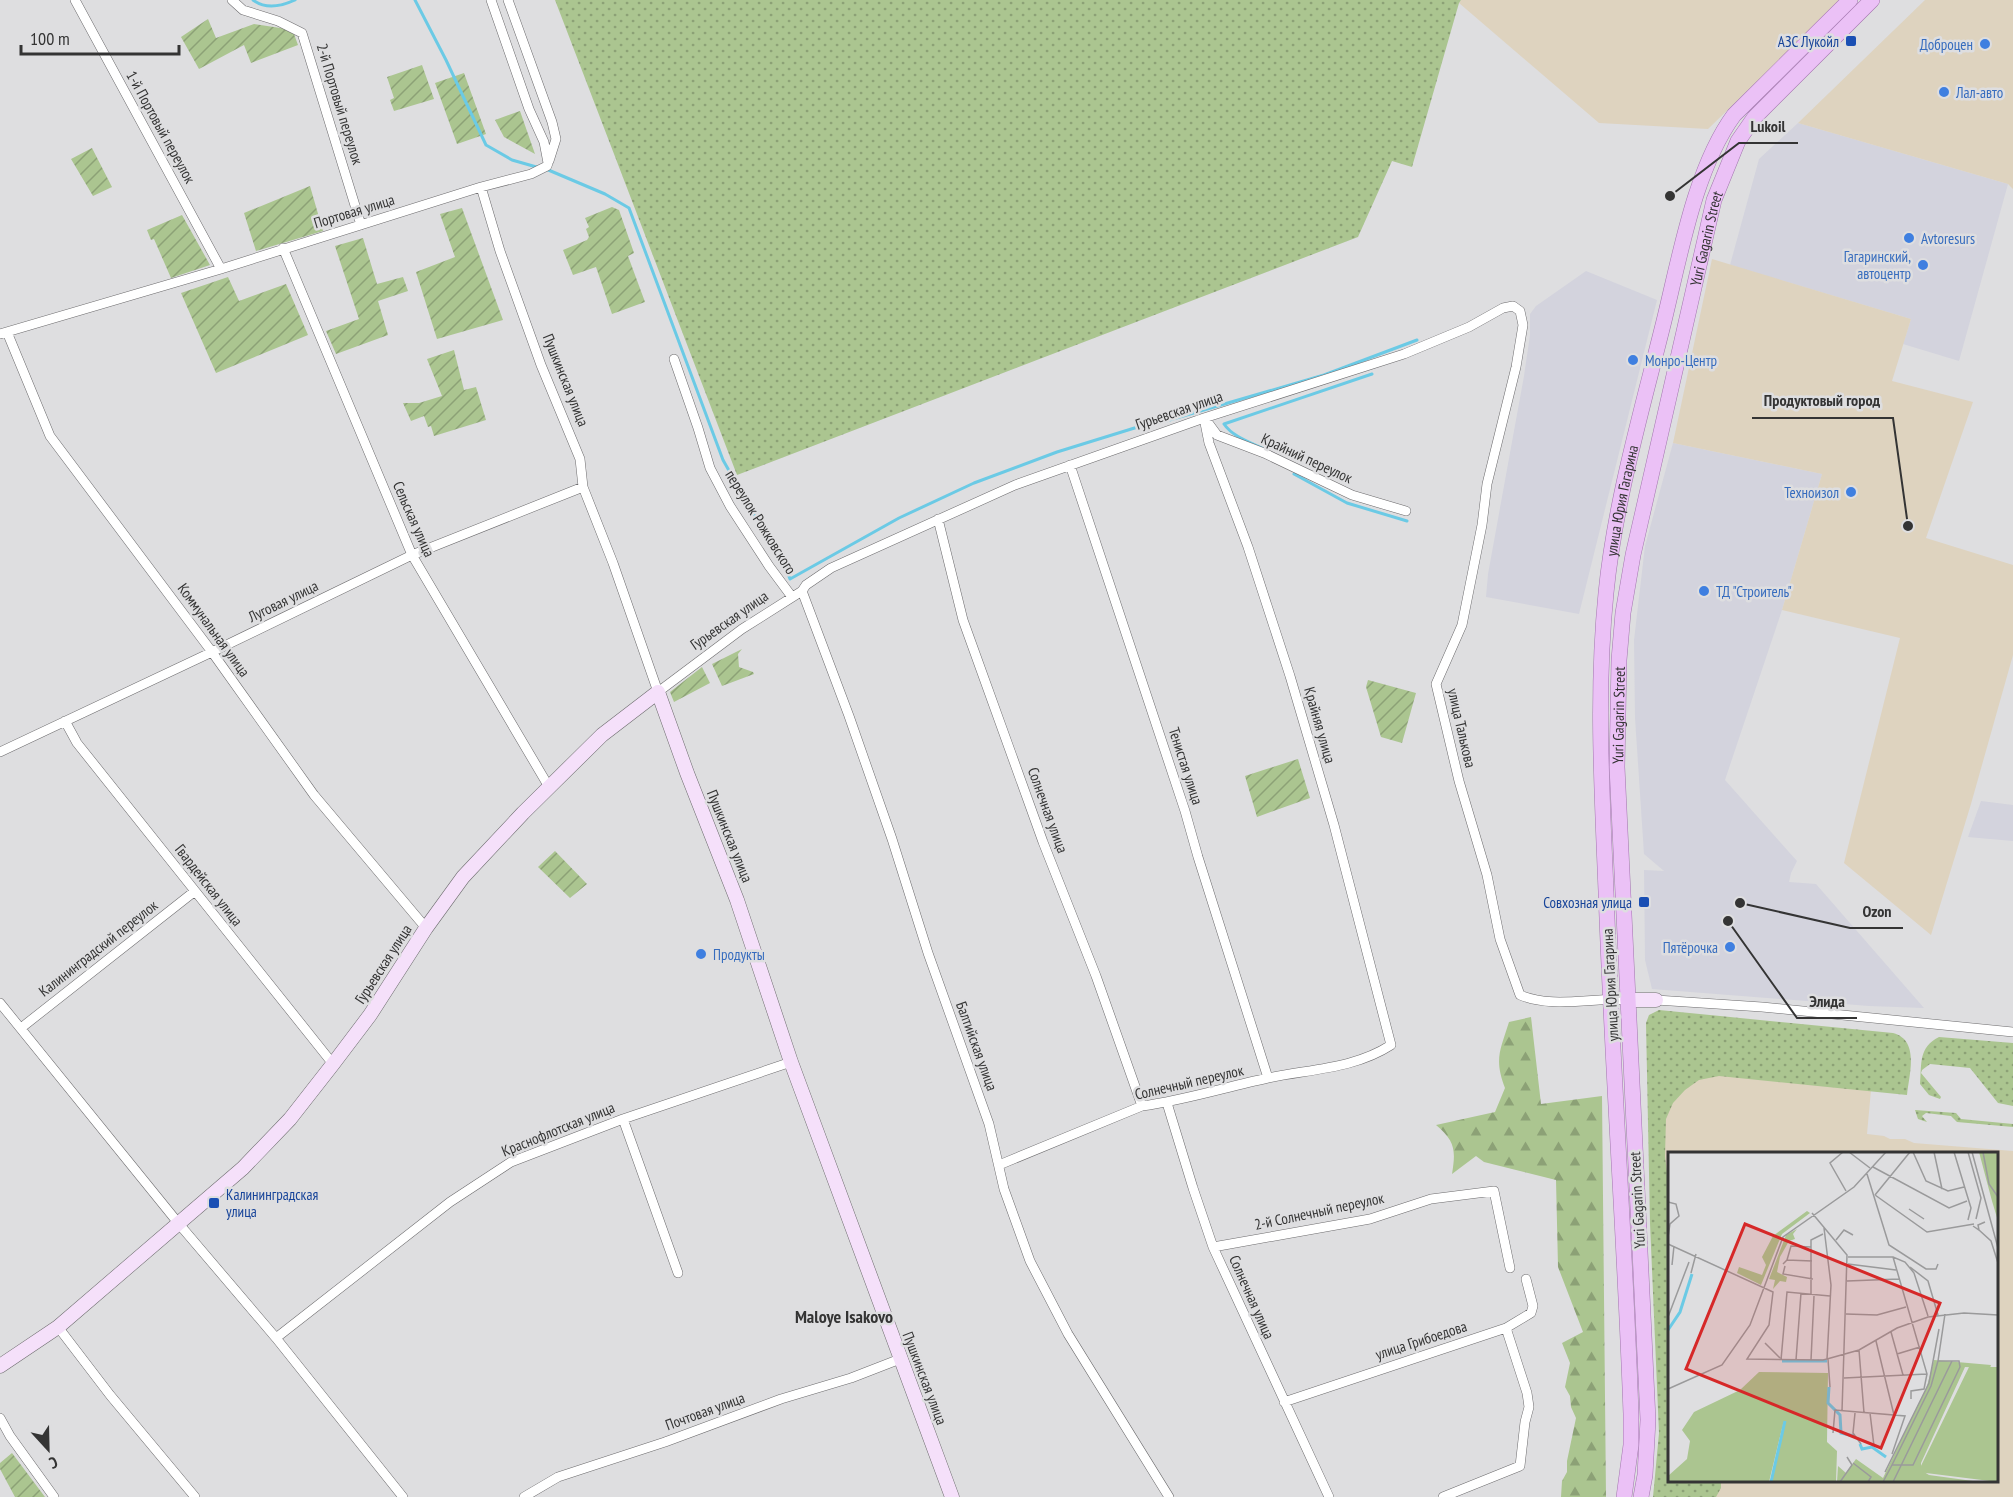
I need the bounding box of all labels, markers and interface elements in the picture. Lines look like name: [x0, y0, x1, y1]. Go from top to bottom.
scale bar: [21, 18, 178, 56]
text: 100 m: [30, 27, 70, 50]
place label: АЗС Лукойл: [1778, 32, 1839, 51]
marker: АЗС Лукойл: [1844, 34, 1858, 48]
place label: Доброцен: [1920, 35, 1973, 54]
marker: Доброцен: [1978, 37, 1992, 51]
street label: 2-й Портовый переулок: [313, 41, 367, 167]
street label: 1-й Портовый переулок: [122, 67, 200, 187]
place label: Лал-авто: [1955, 83, 2003, 102]
marker: Лал-авто: [1937, 85, 1951, 99]
callout: Lukoil: [1739, 109, 1798, 143]
text: Lukoil: [1751, 116, 1786, 136]
street label: Yuri Gagarin Street: [1685, 188, 1726, 288]
street label: Портовая улица: [311, 190, 397, 232]
place label: Avtoresurs: [1921, 229, 1975, 248]
marker: Avtoresurs: [1902, 231, 1916, 245]
place label: Гагаринский, автоцентр: [1844, 247, 1911, 283]
marker: Гагаринский, автоцентр: [1916, 258, 1930, 272]
street label: Пушкинская улица: [539, 331, 593, 429]
place label: Монро-Центр: [1645, 351, 1717, 370]
marker: Монро-Центр: [1626, 353, 1640, 367]
callout: Продуктовый город: [1752, 384, 1893, 418]
street label: Гурьевская улица: [1133, 386, 1225, 434]
text: Продуктовый город: [1764, 390, 1881, 410]
street label: Крайний переулок: [1258, 429, 1356, 487]
street label: улица Юрия Гагарина: [1601, 443, 1642, 558]
street label: переулок Рожковского: [721, 466, 801, 578]
street label: Сельская улица: [389, 478, 439, 560]
place label: Техноизол: [1784, 483, 1839, 502]
marker: Техноизол: [1844, 485, 1858, 499]
street label: Луговая улица: [244, 576, 321, 627]
street label: Коммунальная улица: [174, 580, 254, 680]
place label: ТД "Строитель": [1716, 582, 1792, 601]
marker: ТД "Строитель": [1697, 584, 1711, 598]
street label: Гурьевская улица: [686, 586, 772, 654]
street label: Yuri Gagarin Street: [1608, 666, 1628, 764]
street label: Крайняя улица: [1300, 685, 1340, 765]
street label: улица Талькова: [1444, 686, 1480, 770]
street label: Тенистая улица: [1165, 725, 1207, 807]
street label: Солнечная улица: [1024, 765, 1072, 855]
street label: Пушкинская улица: [703, 787, 757, 885]
street label: Гвардейская улица: [171, 840, 247, 930]
place label: Совхозная улица: [1543, 893, 1632, 912]
callout: Ozon: [1850, 894, 1903, 928]
marker: Совхозная улица: [1637, 895, 1651, 909]
street label: Калининградский переулок: [35, 896, 161, 1000]
text: Ozon: [1863, 901, 1891, 921]
street label: Гурьевская улица: [350, 921, 416, 1007]
street label: улица Юрия Гагарина: [1598, 928, 1622, 1042]
place label: Пятёрочка: [1663, 938, 1718, 957]
marker: Пятёрочка: [1723, 940, 1737, 954]
place label: Продукты: [713, 945, 765, 964]
marker: Продукты: [694, 947, 708, 961]
callout: Элида: [1797, 984, 1857, 1018]
text: Элида: [1809, 991, 1845, 1011]
street label: Балтийская улица: [952, 999, 1002, 1093]
street label: Солнечный переулок: [1133, 1060, 1245, 1104]
street label: Краснофлотская улица: [499, 1098, 617, 1160]
street label: Yuri Gagarin Street: [1625, 1151, 1649, 1249]
inset map: [1668, 1152, 1998, 1482]
place label: Калининградская улица: [226, 1185, 318, 1221]
street label: 2-й Солнечный переулок: [1253, 1188, 1386, 1234]
marker: Калининградская улица: [207, 1196, 221, 1210]
street label: Солнечная улица: [1225, 1252, 1279, 1342]
district label: Maloye Isakovo: [795, 1305, 893, 1328]
street label: улица Грибоедова: [1373, 1316, 1469, 1364]
street label: Пушкинская улица: [899, 1329, 951, 1427]
street label: Почтовая улица: [663, 1388, 747, 1434]
north arrow: [18, 1419, 78, 1479]
text: С: [46, 1452, 61, 1474]

